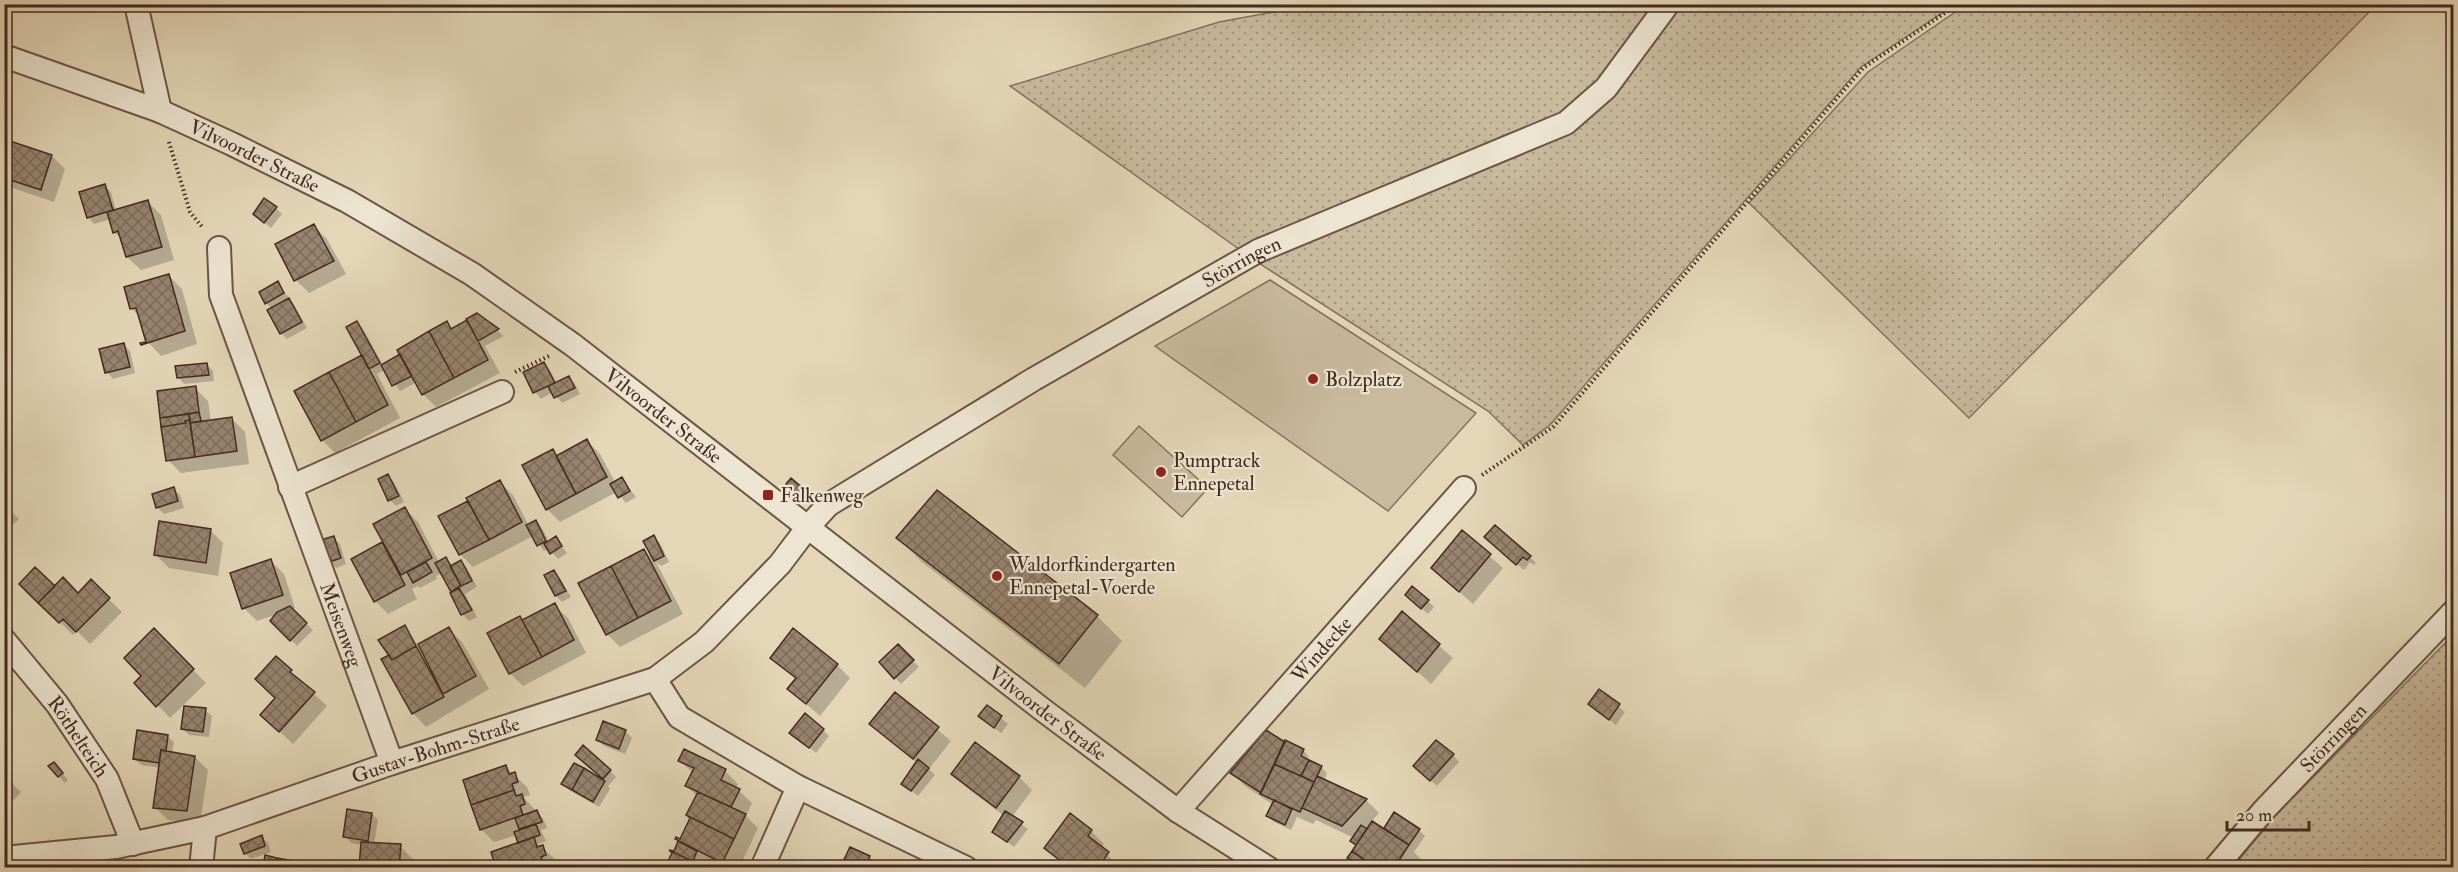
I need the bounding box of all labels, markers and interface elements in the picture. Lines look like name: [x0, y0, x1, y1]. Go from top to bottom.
street label: Vilvoorder Straße: [185, 114, 324, 198]
street label: Störringen: [1197, 230, 1285, 293]
street label: Vilvoorder Straße: [600, 362, 727, 469]
place label: Bolzplatz: [1325, 367, 1402, 393]
marker: Bolzplatz: [1306, 372, 1320, 386]
place label: Pumptrack Ennepetal: [1173, 448, 1261, 497]
marker: Pumptrack Ennepetal: [1154, 465, 1168, 479]
place label: Falkenweg: [780, 483, 865, 508]
marker: Falkenweg: [761, 488, 775, 502]
place label: Waldorfkindergarten Ennepetal-Voerde: [1008, 552, 1176, 601]
marker: Waldorfkindergarten Ennepetal-Voerde: [990, 569, 1004, 583]
street label: Meisenweg: [315, 579, 369, 672]
street label: Windecke: [1285, 611, 1357, 688]
street label: Vilvoorder Straße: [984, 660, 1112, 766]
street label: Röthelteich: [43, 690, 115, 782]
street label: Störringen: [2294, 698, 2372, 777]
street label: Gustav-Bohm-Straße: [348, 711, 523, 789]
scale bar: [2227, 794, 2310, 832]
text: 20 m: [2236, 804, 2272, 827]

